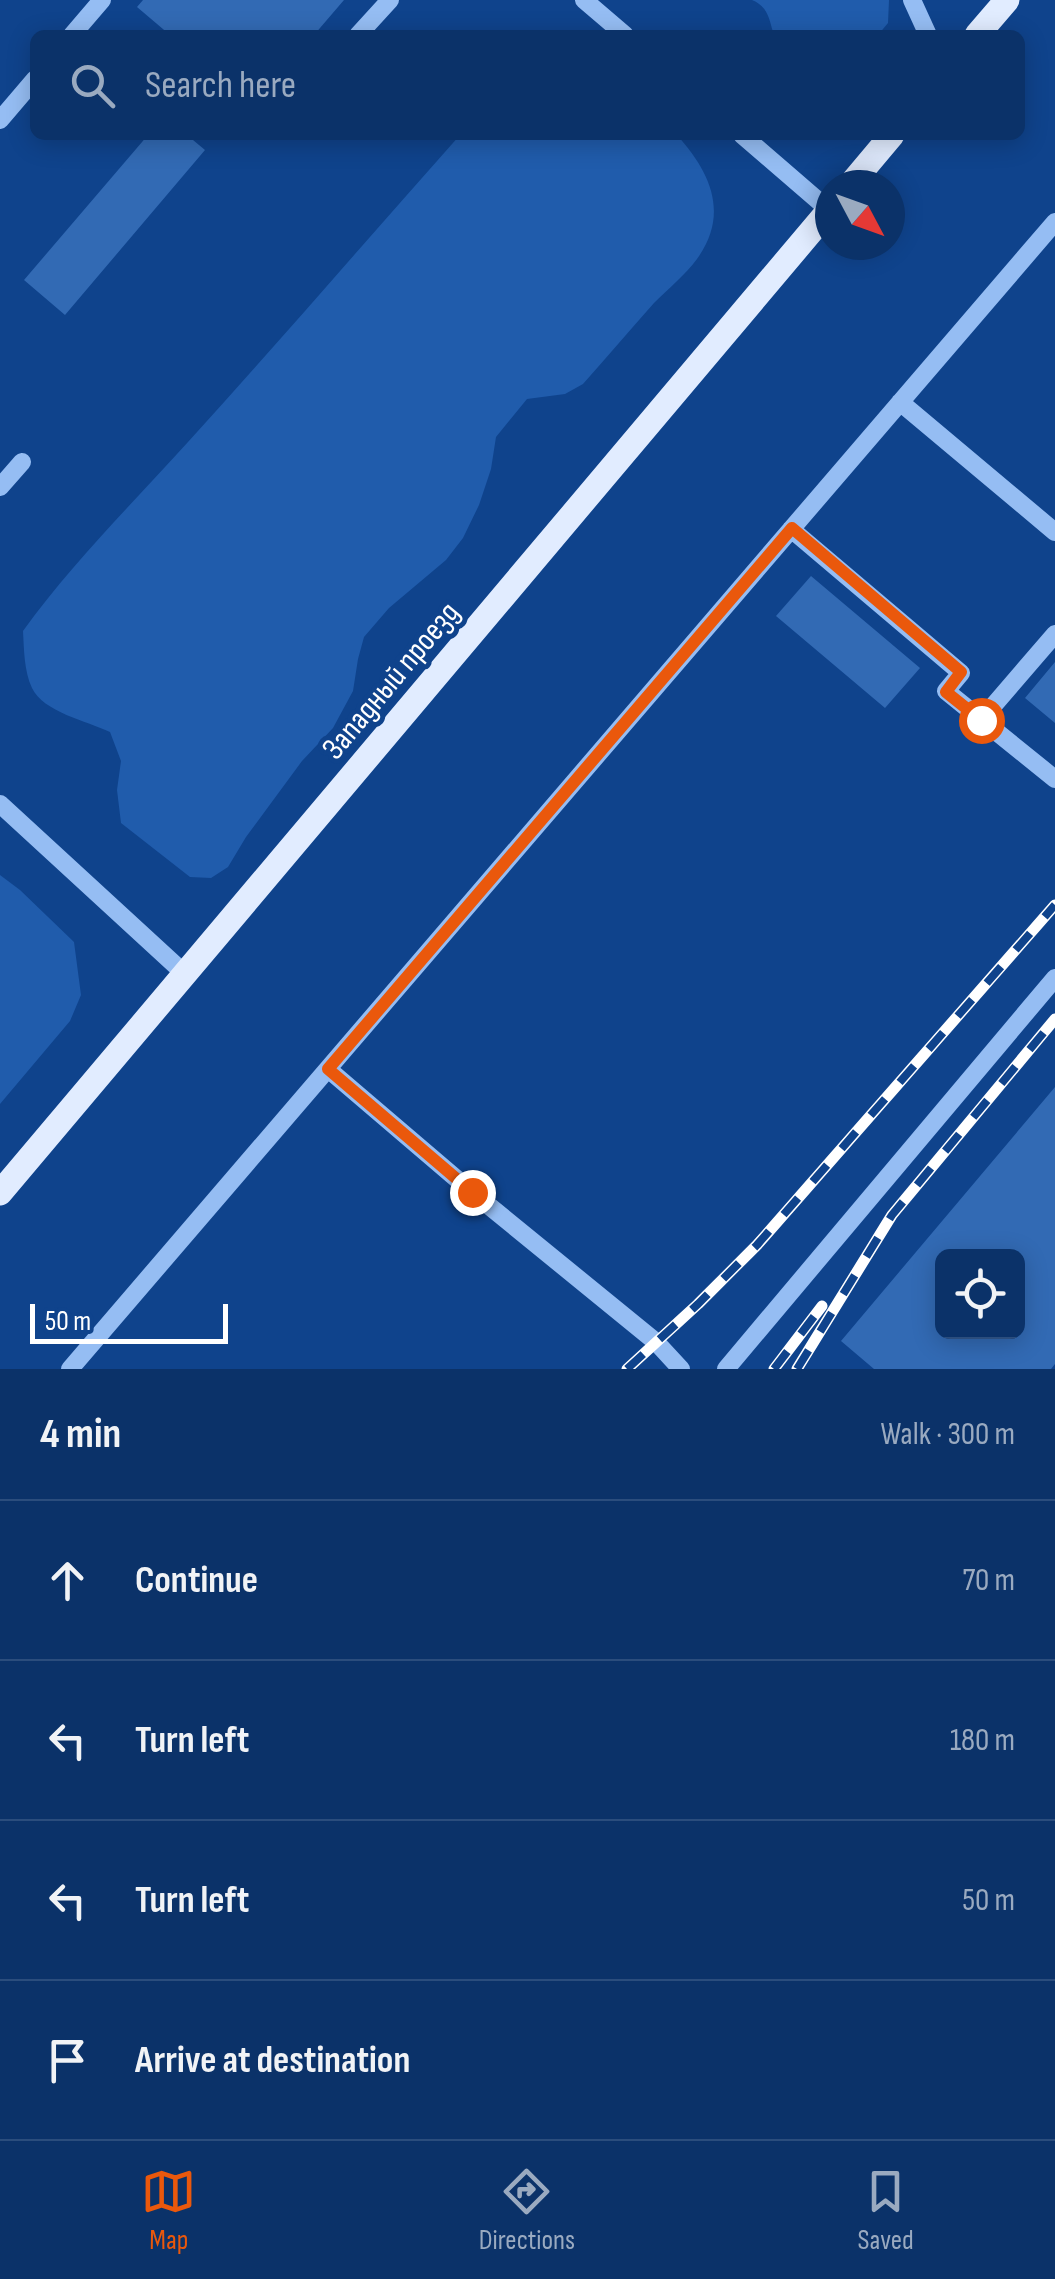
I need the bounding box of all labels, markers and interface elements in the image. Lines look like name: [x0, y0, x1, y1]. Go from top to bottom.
search box: [30, 30, 1025, 140]
icon: search: [65, 58, 120, 113]
text: Search here: [145, 63, 296, 108]
north arrow: [815, 170, 905, 260]
street label: Западный проезд: [314, 594, 468, 768]
route start: [959, 698, 1005, 744]
route end: [450, 1170, 496, 1216]
map controls: [935, 1249, 1025, 1339]
button: locate: [935, 1249, 1025, 1339]
scale bar: [30, 1299, 228, 1344]
text: 50 m: [45, 1305, 91, 1338]
text: 4 min: [40, 1409, 121, 1460]
text: Walk · 300 m: [880, 1415, 1015, 1454]
icon: ahead: [40, 1553, 95, 1608]
text: Continue: [135, 1558, 258, 1603]
text: 70 m: [962, 1561, 1015, 1600]
icon: left: [40, 1713, 95, 1768]
text: Turn left: [135, 1718, 249, 1763]
text: 180 m: [950, 1721, 1015, 1760]
icon: left: [40, 1873, 95, 1928]
text: Turn left: [135, 1878, 249, 1923]
text: 50 m: [962, 1881, 1015, 1920]
icon: arrive: [40, 2033, 95, 2088]
text: Arrive at destination: [135, 2038, 410, 2083]
tab: Map: [141, 2164, 196, 2257]
tab: Directions: [479, 2164, 575, 2257]
tab: Saved: [858, 2164, 914, 2257]

